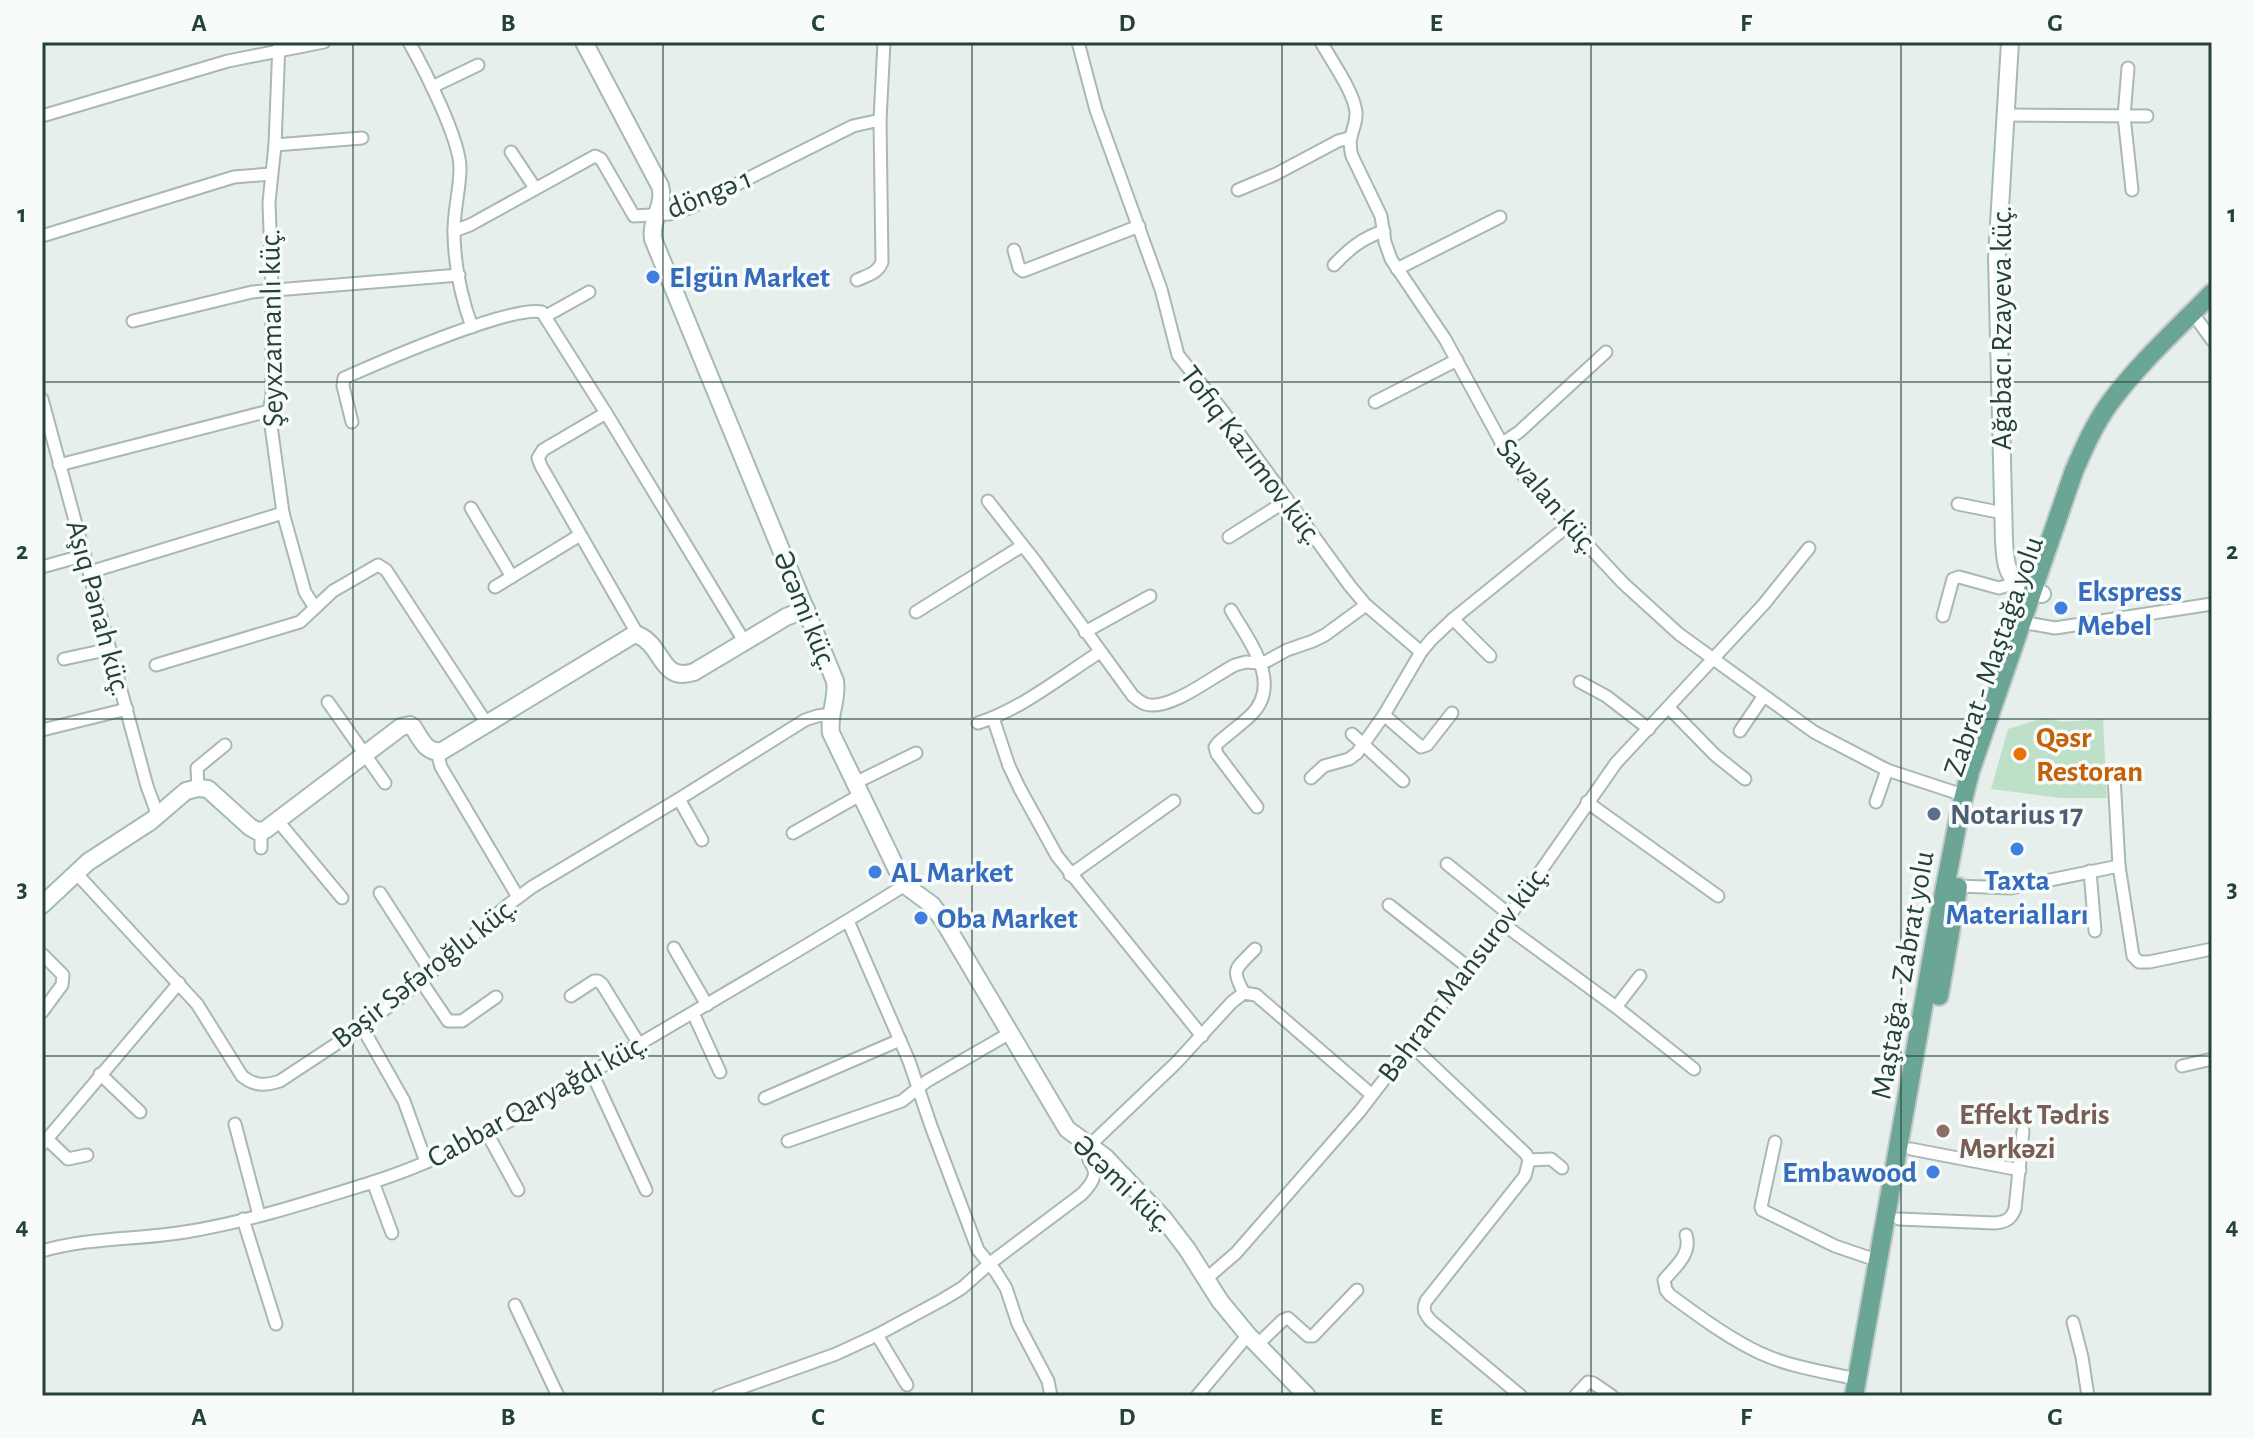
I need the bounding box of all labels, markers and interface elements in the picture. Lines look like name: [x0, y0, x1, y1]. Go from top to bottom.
text: A: [191, 10, 207, 36]
text: B: [500, 10, 516, 36]
text: C: [811, 10, 825, 36]
text: D: [1118, 10, 1136, 36]
text: E: [1429, 10, 1443, 36]
text: F: [1740, 10, 1753, 36]
text: G: [2047, 10, 2063, 36]
street label: döngə 1: [663, 163, 756, 224]
text: 1: [17, 201, 27, 227]
text: 1: [2227, 201, 2237, 227]
street label: Ağabacı Rzayeva küç.: [1987, 206, 2017, 450]
street label: Şeyxzamanlı küç.: [255, 229, 289, 427]
place label: Elgün Market: [669, 263, 830, 293]
marker: Elgün Market: [644, 268, 662, 286]
street label: Tofiq Kazımov küç.: [1174, 360, 1328, 551]
street label: Savalan küç.: [1490, 433, 1604, 560]
street label: Aşıq Pənah küç.: [60, 517, 136, 699]
street label: Zabrat - Maştağa yolu: [1939, 533, 2049, 780]
text: 2: [16, 538, 28, 564]
text: 2: [2226, 538, 2238, 564]
street label: Əcəmi küç.: [768, 546, 843, 674]
place label: Ekspress Mebel: [2077, 577, 2182, 641]
marker: Ekspress Mebel: [2052, 599, 2070, 617]
place label: Qəsr Restoran: [2036, 723, 2143, 787]
marker: Qəsr Restoran: [2011, 745, 2029, 763]
place label: Notarius 17: [1950, 800, 2083, 830]
marker: Notarius 17: [1925, 805, 1943, 823]
marker: Taxta Materialları: [2008, 840, 2026, 858]
street label: Maştağa - Zabrat yolu: [1866, 849, 1940, 1102]
place label: AL Market: [891, 858, 1013, 888]
street label: Bəhram Mansurov küç.: [1372, 859, 1555, 1088]
marker: AL Market: [866, 863, 884, 881]
place label: Taxta Materialları: [1945, 866, 2089, 930]
text: 3: [16, 876, 28, 902]
text: 3: [2226, 876, 2238, 902]
street label: Bəşir Səfəroğlu küç.: [327, 892, 523, 1054]
place label: Oba Market: [937, 904, 1078, 934]
marker: Oba Market: [912, 909, 930, 927]
street label: Cabbar Qaryağdı küç.: [423, 1028, 652, 1174]
place label: Effekt Tədris Mərkəzi: [1959, 1100, 2110, 1164]
marker: Effekt Tədris Mərkəzi: [1934, 1122, 1952, 1140]
street label: Əcəmi küç.: [1067, 1129, 1178, 1238]
place label: Embawood: [1782, 1158, 1917, 1188]
marker: Embawood: [1924, 1163, 1942, 1181]
text: 4: [15, 1213, 29, 1239]
text: 4: [2225, 1213, 2239, 1239]
text: A: [191, 1404, 207, 1430]
text: B: [500, 1404, 516, 1430]
text: C: [811, 1404, 825, 1430]
text: D: [1118, 1404, 1136, 1430]
text: E: [1429, 1404, 1443, 1430]
text: F: [1740, 1404, 1753, 1430]
text: G: [2047, 1404, 2063, 1430]

